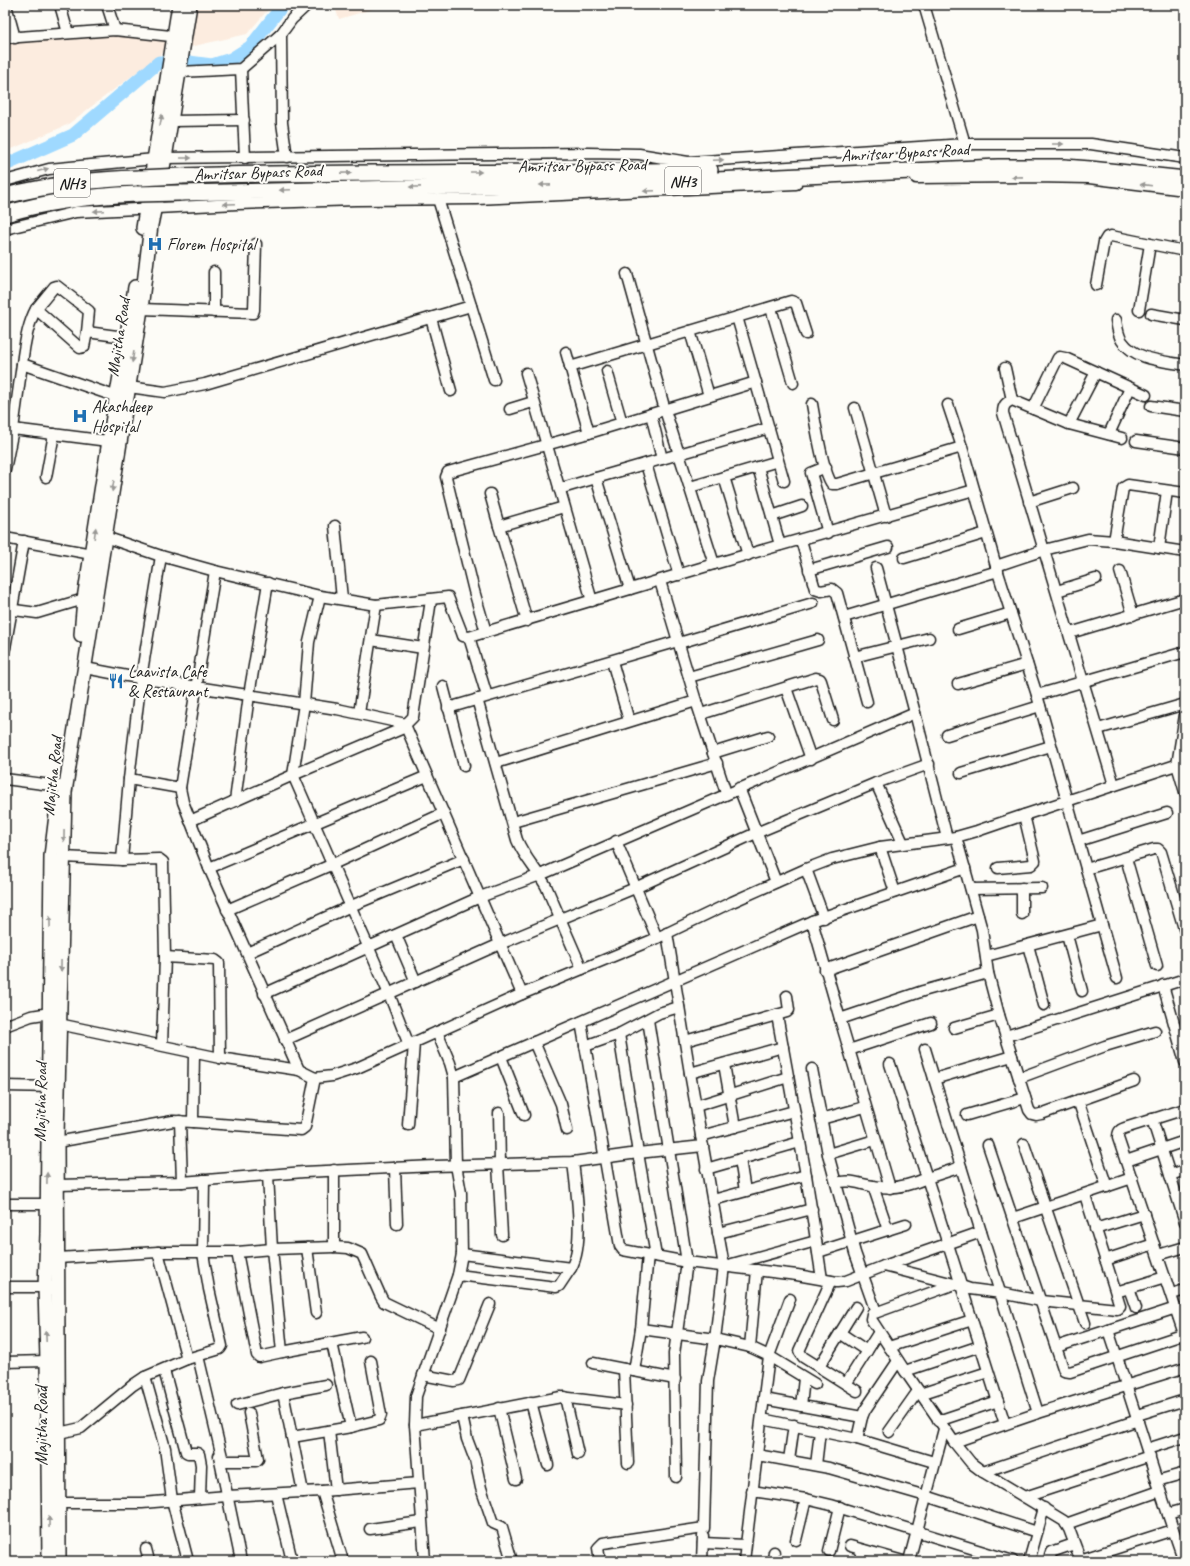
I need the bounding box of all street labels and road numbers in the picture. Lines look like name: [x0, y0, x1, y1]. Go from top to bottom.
street label: Amritsar Bypass Road: [841, 139, 972, 166]
street label: Amritsar Bypass Road: [518, 154, 649, 177]
street label: Amritsar Bypass Road: [194, 160, 325, 185]
road number: NH3: [665, 167, 701, 195]
road number: NH3: [54, 169, 90, 197]
street label: Majitha Road: [102, 294, 135, 378]
street label: Majitha Road: [38, 733, 67, 817]
street label: Majitha Road: [29, 1060, 52, 1142]
street label: Majitha Road: [31, 1384, 52, 1466]

